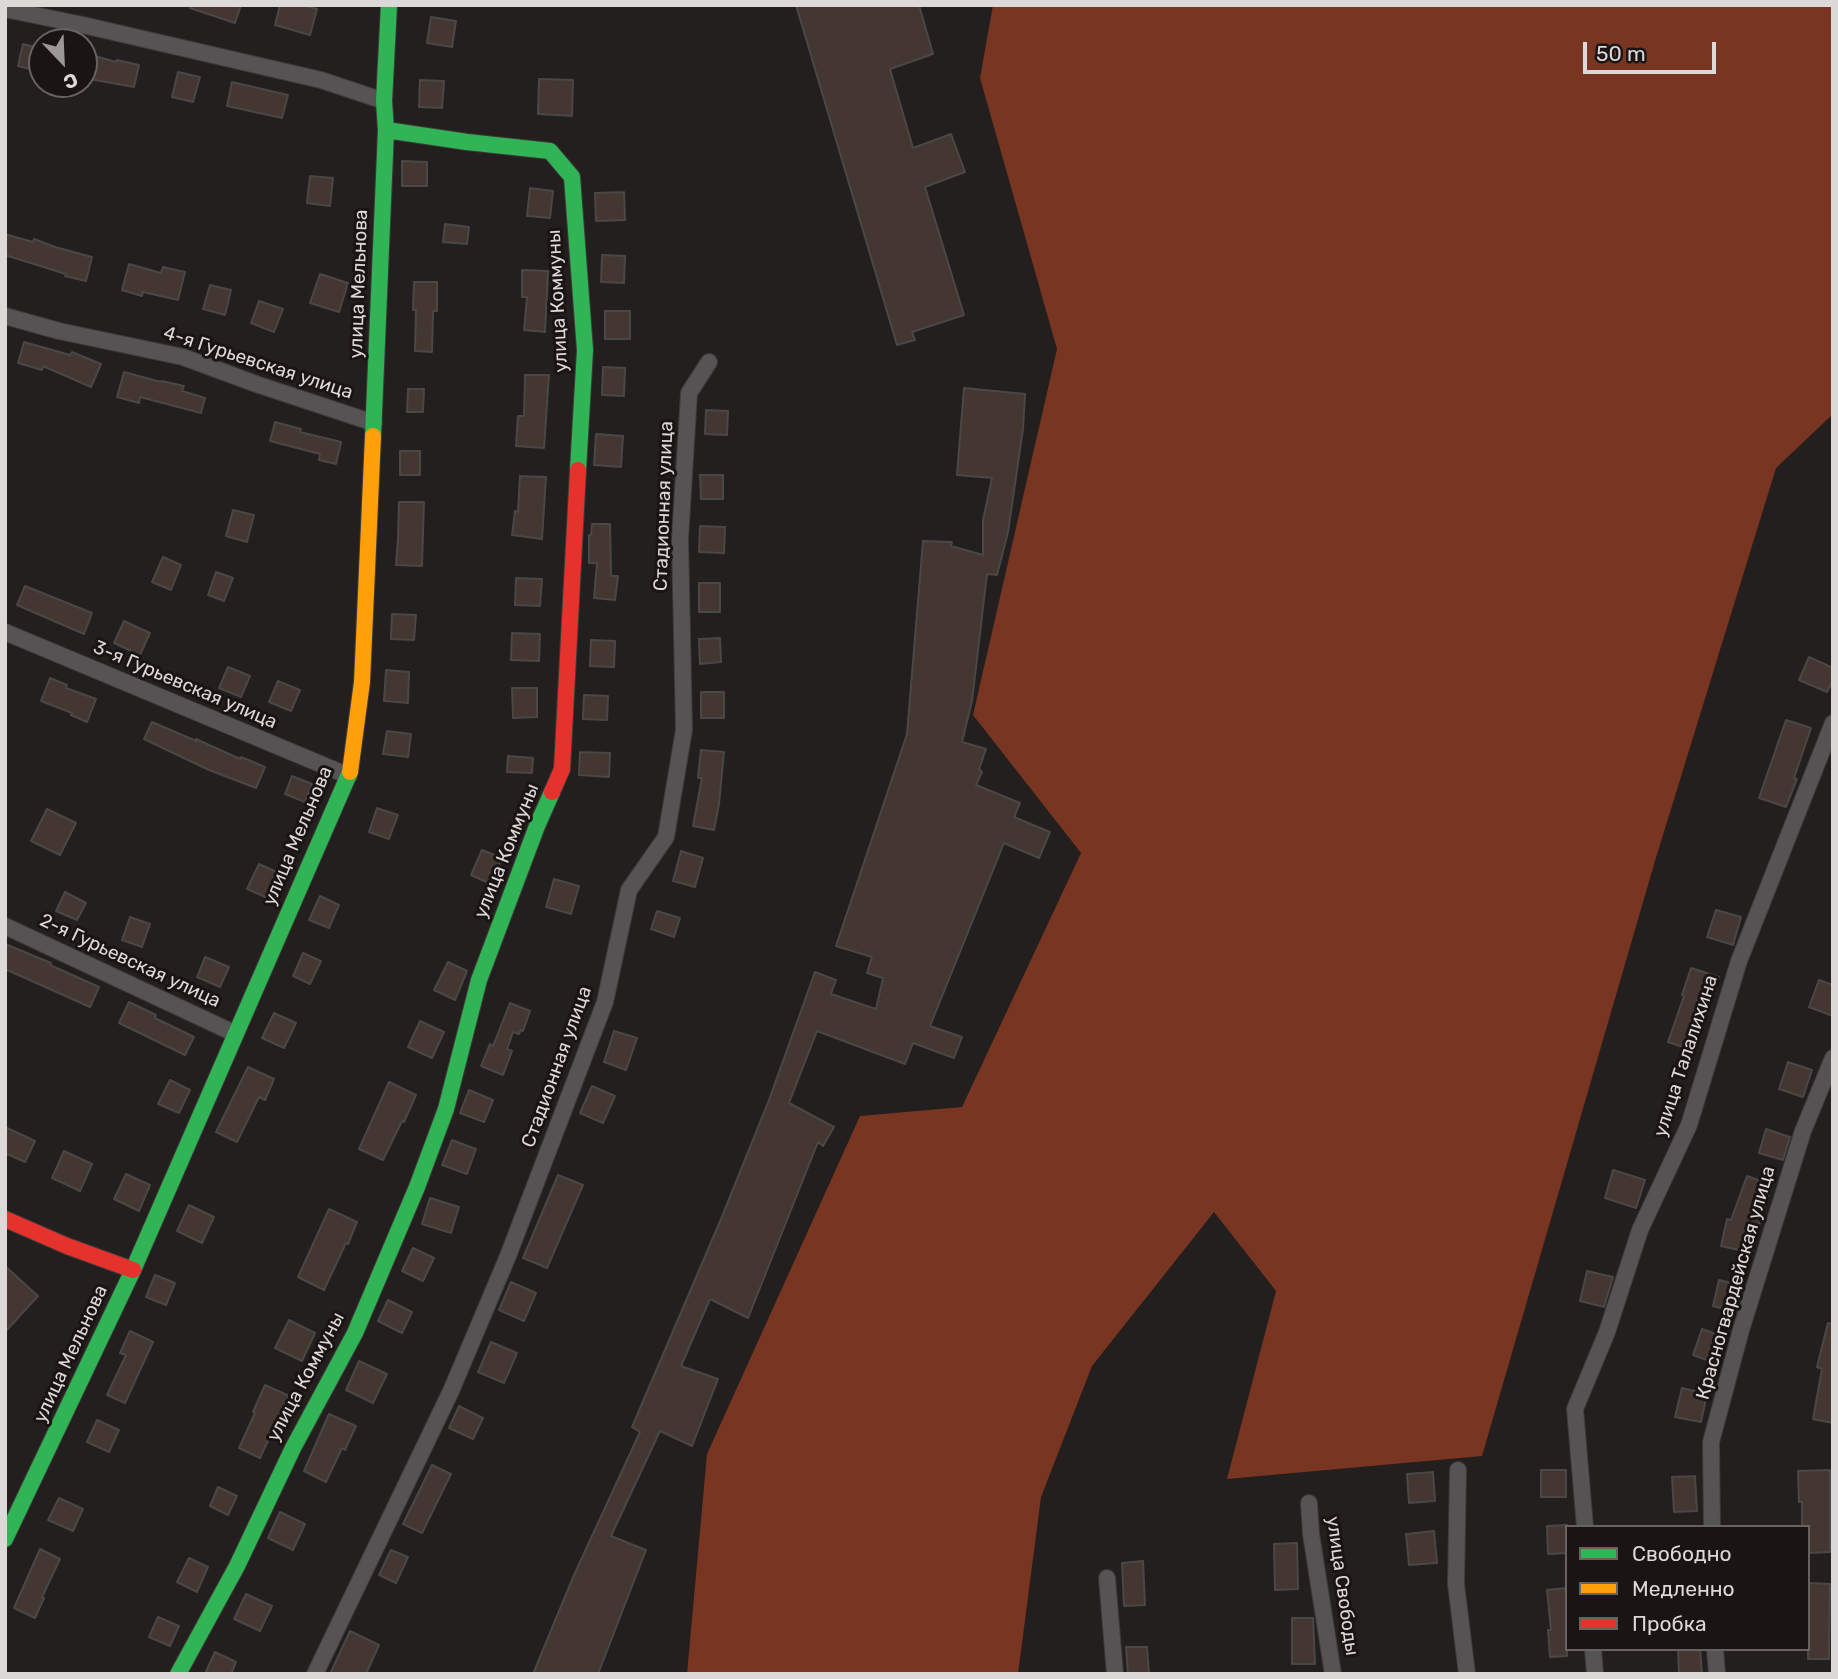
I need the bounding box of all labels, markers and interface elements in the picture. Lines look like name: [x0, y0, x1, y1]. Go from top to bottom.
north arrow: [28, 28, 98, 98]
scale bar: [1586, 28, 1719, 72]
text: 50 m: [1596, 41, 1646, 66]
text: С: [60, 68, 81, 94]
street label: улица Мельнова: [345, 209, 373, 359]
street label: улица Коммуны: [543, 229, 573, 373]
street label: 4-я Гурьевская улица: [160, 322, 356, 404]
street label: Стадионная улица: [650, 421, 678, 591]
street label: 3-я Гурьевская улица: [90, 636, 280, 734]
street label: улица Мельнова: [258, 763, 338, 909]
street label: улица Коммуны: [470, 780, 544, 922]
street label: 2-я Гурьевская улица: [36, 909, 224, 1013]
street label: улица Талалихина: [1649, 972, 1723, 1140]
street label: Стадионная улица: [517, 983, 597, 1151]
street label: Красногвардейская улица: [1692, 1164, 1780, 1402]
street label: улица Мельнова: [29, 1282, 113, 1426]
street label: улица Коммуны: [262, 1308, 350, 1446]
street label: улица Свободы: [1321, 1515, 1363, 1657]
legend: [1565, 1525, 1810, 1651]
text: Свободно: [1632, 1541, 1732, 1566]
text: Медленно: [1632, 1576, 1735, 1601]
text: Пробка: [1632, 1611, 1707, 1636]

